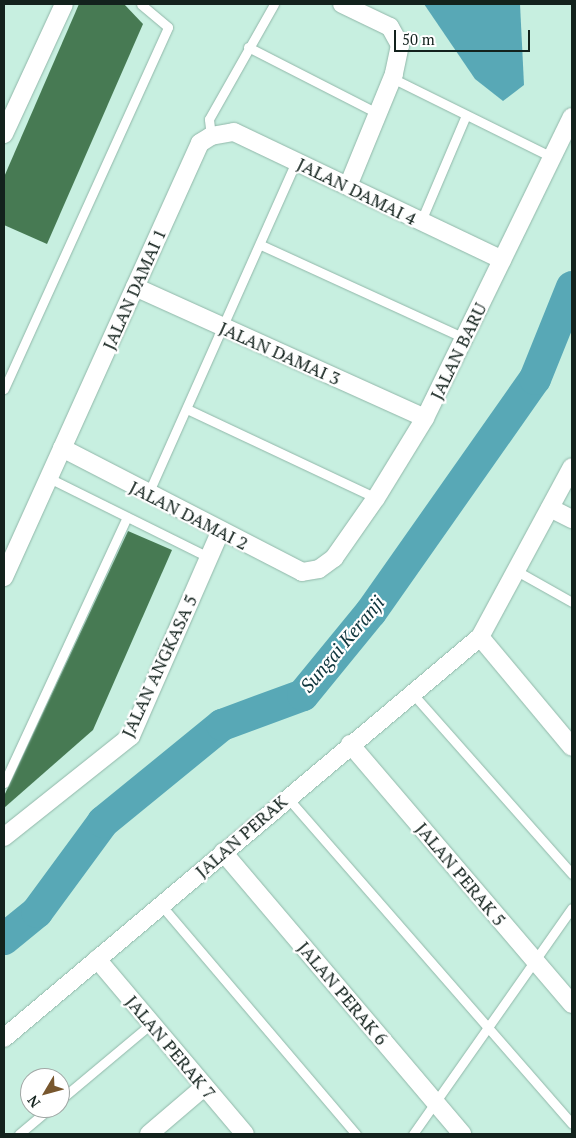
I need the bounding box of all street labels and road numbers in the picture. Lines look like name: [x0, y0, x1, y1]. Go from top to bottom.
street label: JALAN DAMAI 4: [294, 153, 420, 229]
street label: JALAN DAMAI 1: [98, 225, 170, 353]
street label: JALAN BARU: [425, 299, 491, 403]
street label: JALAN DAMAI 3: [216, 317, 344, 389]
street label: JALAN DAMAI 2: [126, 476, 252, 554]
street label: JALAN ANGKASA 5: [116, 591, 202, 741]
street label: JALAN PERAK: [191, 790, 291, 882]
street label: JALAN PERAK 5: [411, 818, 511, 930]
street label: JALAN PERAK 6: [293, 937, 393, 1049]
street label: JALAN PERAK 7: [121, 991, 221, 1103]

